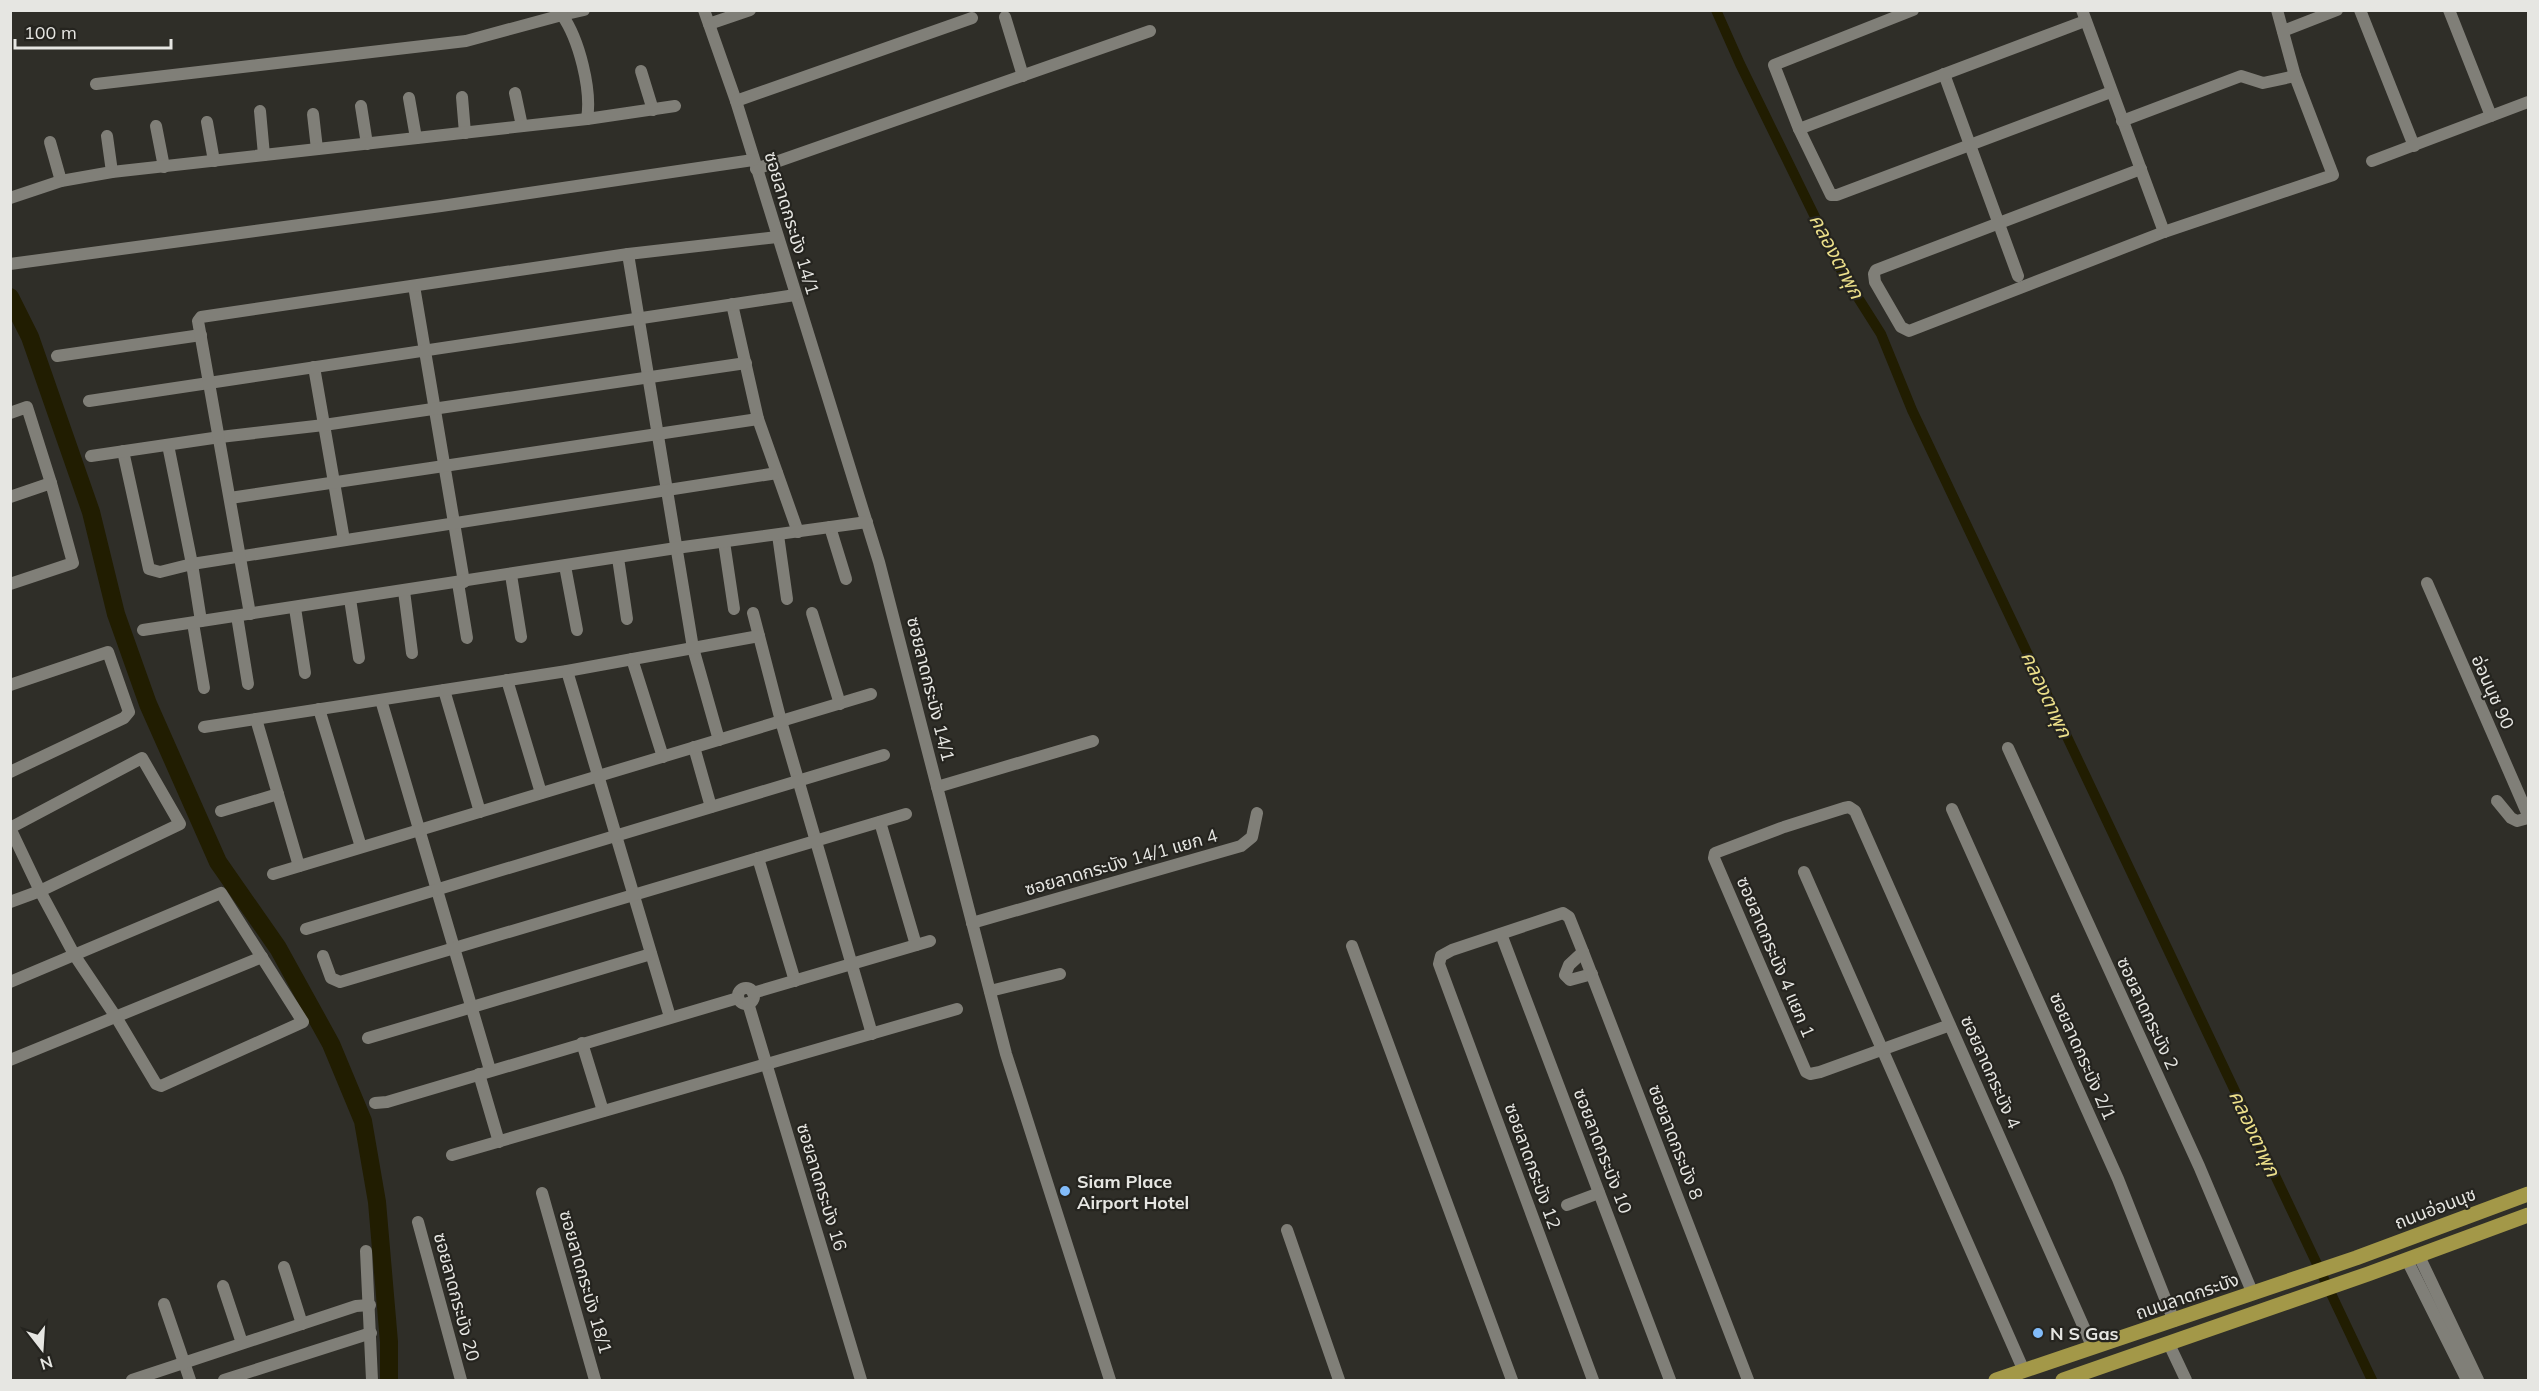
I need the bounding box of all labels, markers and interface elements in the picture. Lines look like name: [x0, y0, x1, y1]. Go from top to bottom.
scale bar: [15, 12, 171, 50]
text: 100 m: [24, 21, 77, 44]
street label: ซอยลาดกระบัง 14/1: [759, 149, 825, 297]
water label: คลองตาพุก: [1803, 209, 1870, 304]
street label: ซอยลาดกระบัง 14/1: [902, 614, 960, 764]
water label: คลองตาพุก: [2015, 647, 2078, 743]
street label: อ่อนนุช 90: [2466, 651, 2520, 733]
street label: ซอยลาดกระบัง 14/1 แยก 4: [1022, 823, 1220, 901]
street label: ซอยลาดกระบัง 4 แยก 1: [1732, 873, 1820, 1041]
street label: ซอยลาดกระบัง 2: [2112, 953, 2184, 1073]
street label: ซอยลาดกระบัง 2/1: [2045, 989, 2121, 1123]
street label: ซอยลาดกระบัง 4: [1956, 1012, 2026, 1132]
street label: ซอยลาดกระบัง 8: [1644, 1081, 1708, 1203]
street label: ซอยลาดกระบัง 10: [1569, 1085, 1637, 1217]
water label: คลองตาพุก: [2223, 1086, 2286, 1182]
street label: ซอยลาดกระบัง 12: [1500, 1100, 1566, 1232]
street label: ซอยลาดกระบัง 16: [792, 1120, 852, 1254]
place label: Siam Place Airport Hotel: [1077, 1170, 1189, 1214]
street label: ถนนอ่อนนุช: [2391, 1182, 2479, 1234]
marker: Siam Place Airport Hotel: [1058, 1184, 1072, 1198]
street label: ซอยลาดกระบัง 18/1: [555, 1208, 617, 1356]
street label: ซอยลาดกระบัง 20: [429, 1230, 485, 1364]
street label: ถนนลาดกระบัง: [2132, 1268, 2242, 1324]
north arrow: [12, 1319, 72, 1379]
place label: N S Gas: [2050, 1322, 2119, 1345]
marker: N S Gas: [2031, 1326, 2045, 1340]
text: N: [38, 1352, 55, 1375]

